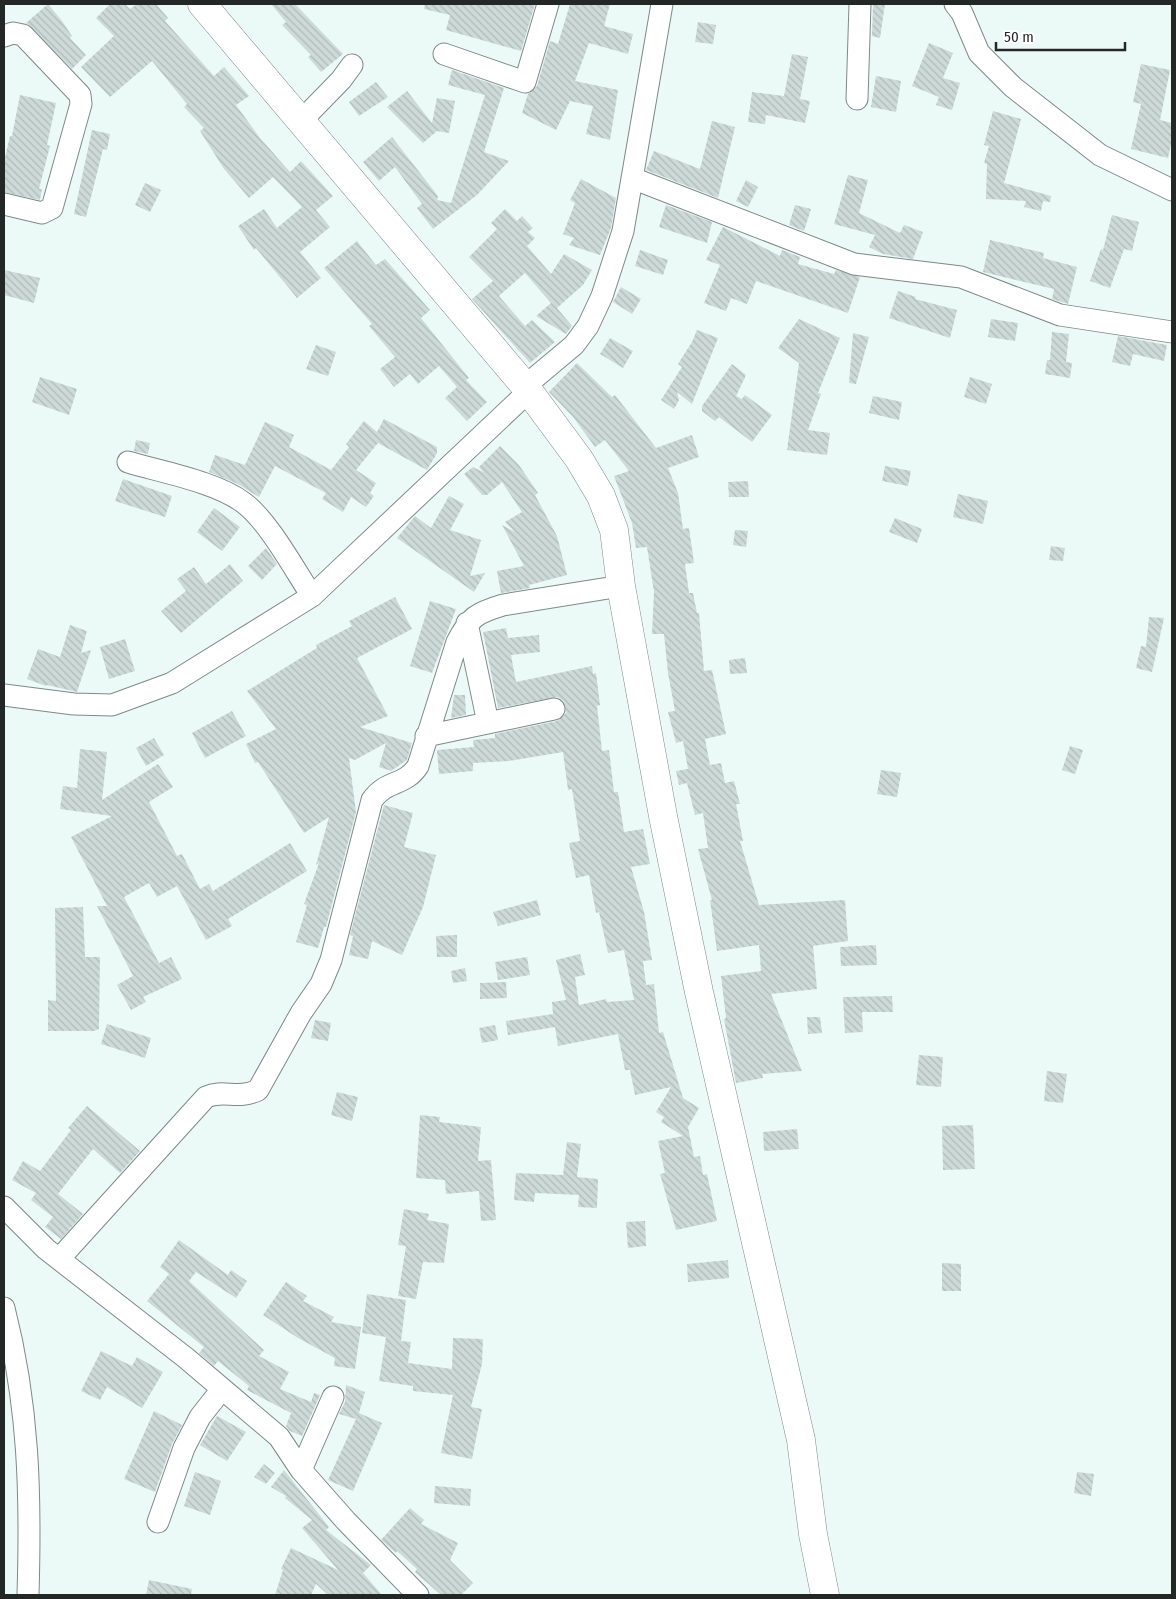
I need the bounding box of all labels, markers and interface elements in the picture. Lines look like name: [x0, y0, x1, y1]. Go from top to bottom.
scale bar: [996, 20, 1125, 52]
text: 50 m: [1004, 28, 1034, 46]

